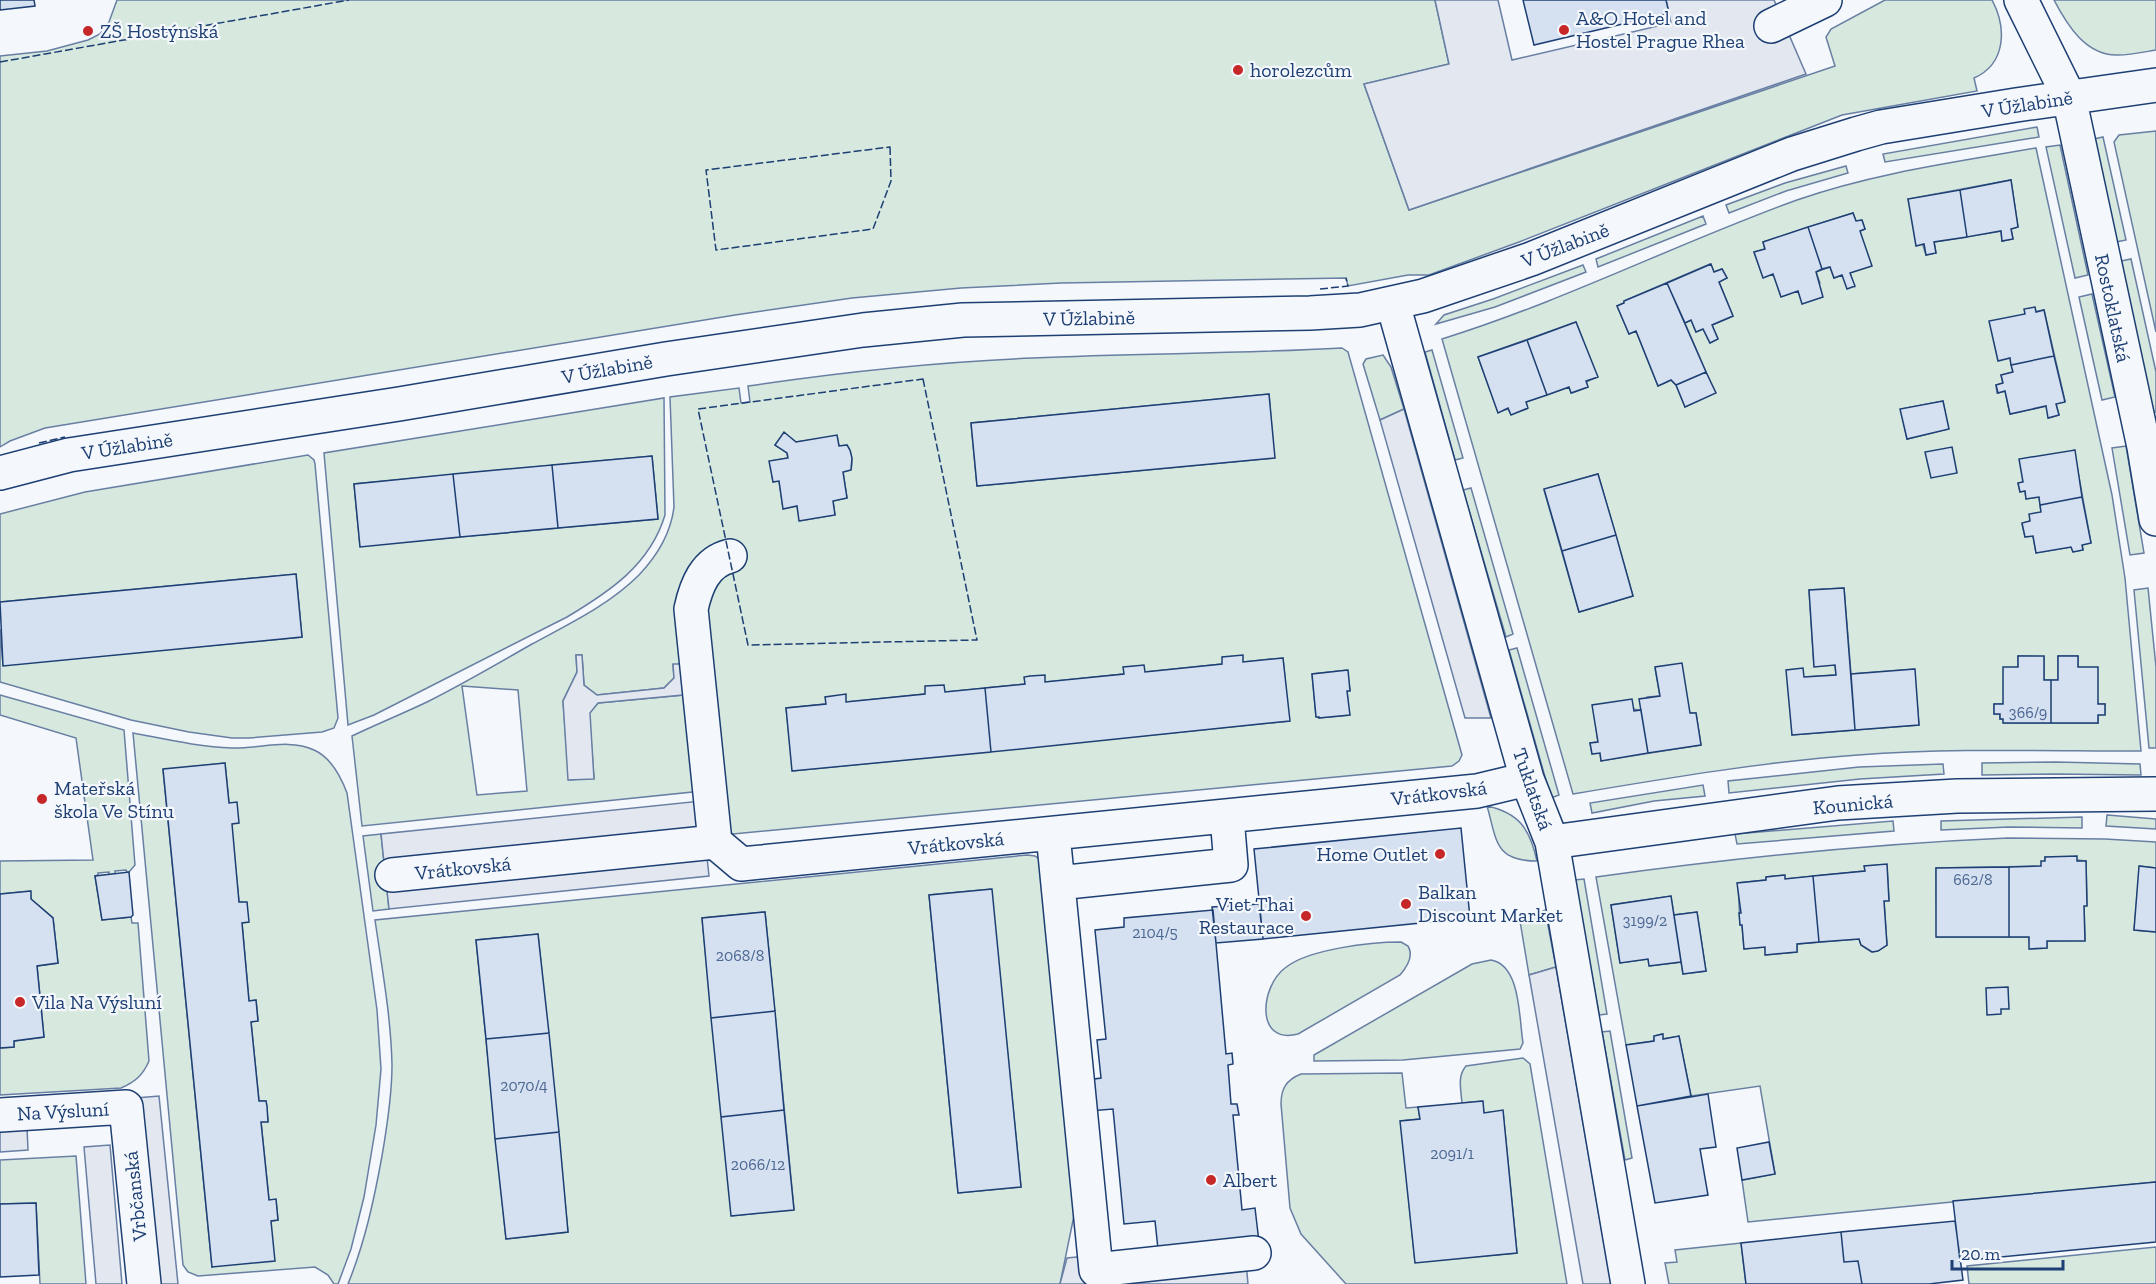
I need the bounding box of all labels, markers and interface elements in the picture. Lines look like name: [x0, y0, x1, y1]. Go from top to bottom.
place label: A&O Hotel and Hostel Prague Rhea: [1576, 6, 1745, 53]
place label: ZŠ Hostýnská: [100, 19, 219, 43]
marker: A&O Hotel and Hostel Prague Rhea: [1557, 23, 1571, 37]
marker: ZŠ Hostýnská: [81, 24, 95, 38]
place label: horolezcům: [1250, 58, 1353, 82]
marker: horolezcům: [1231, 63, 1245, 77]
street label: V Úžlabině: [1979, 85, 2074, 123]
street label: V Úžlabině: [1517, 217, 1612, 273]
street label: Rostoklatská: [2090, 252, 2136, 365]
street label: V Úžlabině: [1042, 305, 1135, 331]
street label: V Úžlabině: [559, 349, 654, 389]
street label: V Úžlabině: [79, 427, 174, 465]
house number: 366/9: [2009, 703, 2047, 722]
street label: Tuklatská: [1508, 745, 1558, 834]
street label: Vrátkovská: [1389, 775, 1489, 811]
place label: Mateřská škola Ve Stínu: [54, 776, 174, 823]
street label: Kounická: [1812, 789, 1894, 819]
marker: Mateřská škola Ve Stínu: [35, 792, 49, 806]
street label: Vrátkovská: [906, 826, 1006, 860]
place label: Home Outlet: [1317, 842, 1429, 866]
marker: Home Outlet: [1433, 847, 1447, 861]
street label: Vrátkovská: [413, 851, 513, 885]
house number: 662/8: [1953, 870, 1993, 889]
place label: Balkan Discount Market: [1418, 880, 1563, 927]
place label: Viet Thai Restaurace: [1199, 892, 1294, 939]
marker: Balkan Discount Market: [1399, 897, 1413, 911]
marker: Viet Thai Restaurace: [1299, 909, 1313, 923]
house number: 3199/2: [1623, 911, 1667, 930]
house number: 2104/5: [1132, 923, 1178, 942]
house number: 2068/8: [716, 946, 764, 965]
place label: Vila Na Výsluní: [31, 990, 162, 1014]
marker: Vila Na Výsluní: [13, 995, 27, 1009]
house number: 2070/4: [500, 1076, 548, 1095]
street label: Na Výsluní: [16, 1097, 110, 1125]
house number: 2091/1: [1430, 1144, 1474, 1163]
street label: Vrbčanská: [118, 1149, 152, 1243]
house number: 2066/12: [731, 1155, 785, 1174]
place label: Albert: [1223, 1168, 1278, 1192]
marker: Albert: [1204, 1173, 1218, 1187]
scale bar: [1952, 1233, 2063, 1271]
text: 20 m: [1961, 1243, 2001, 1265]

